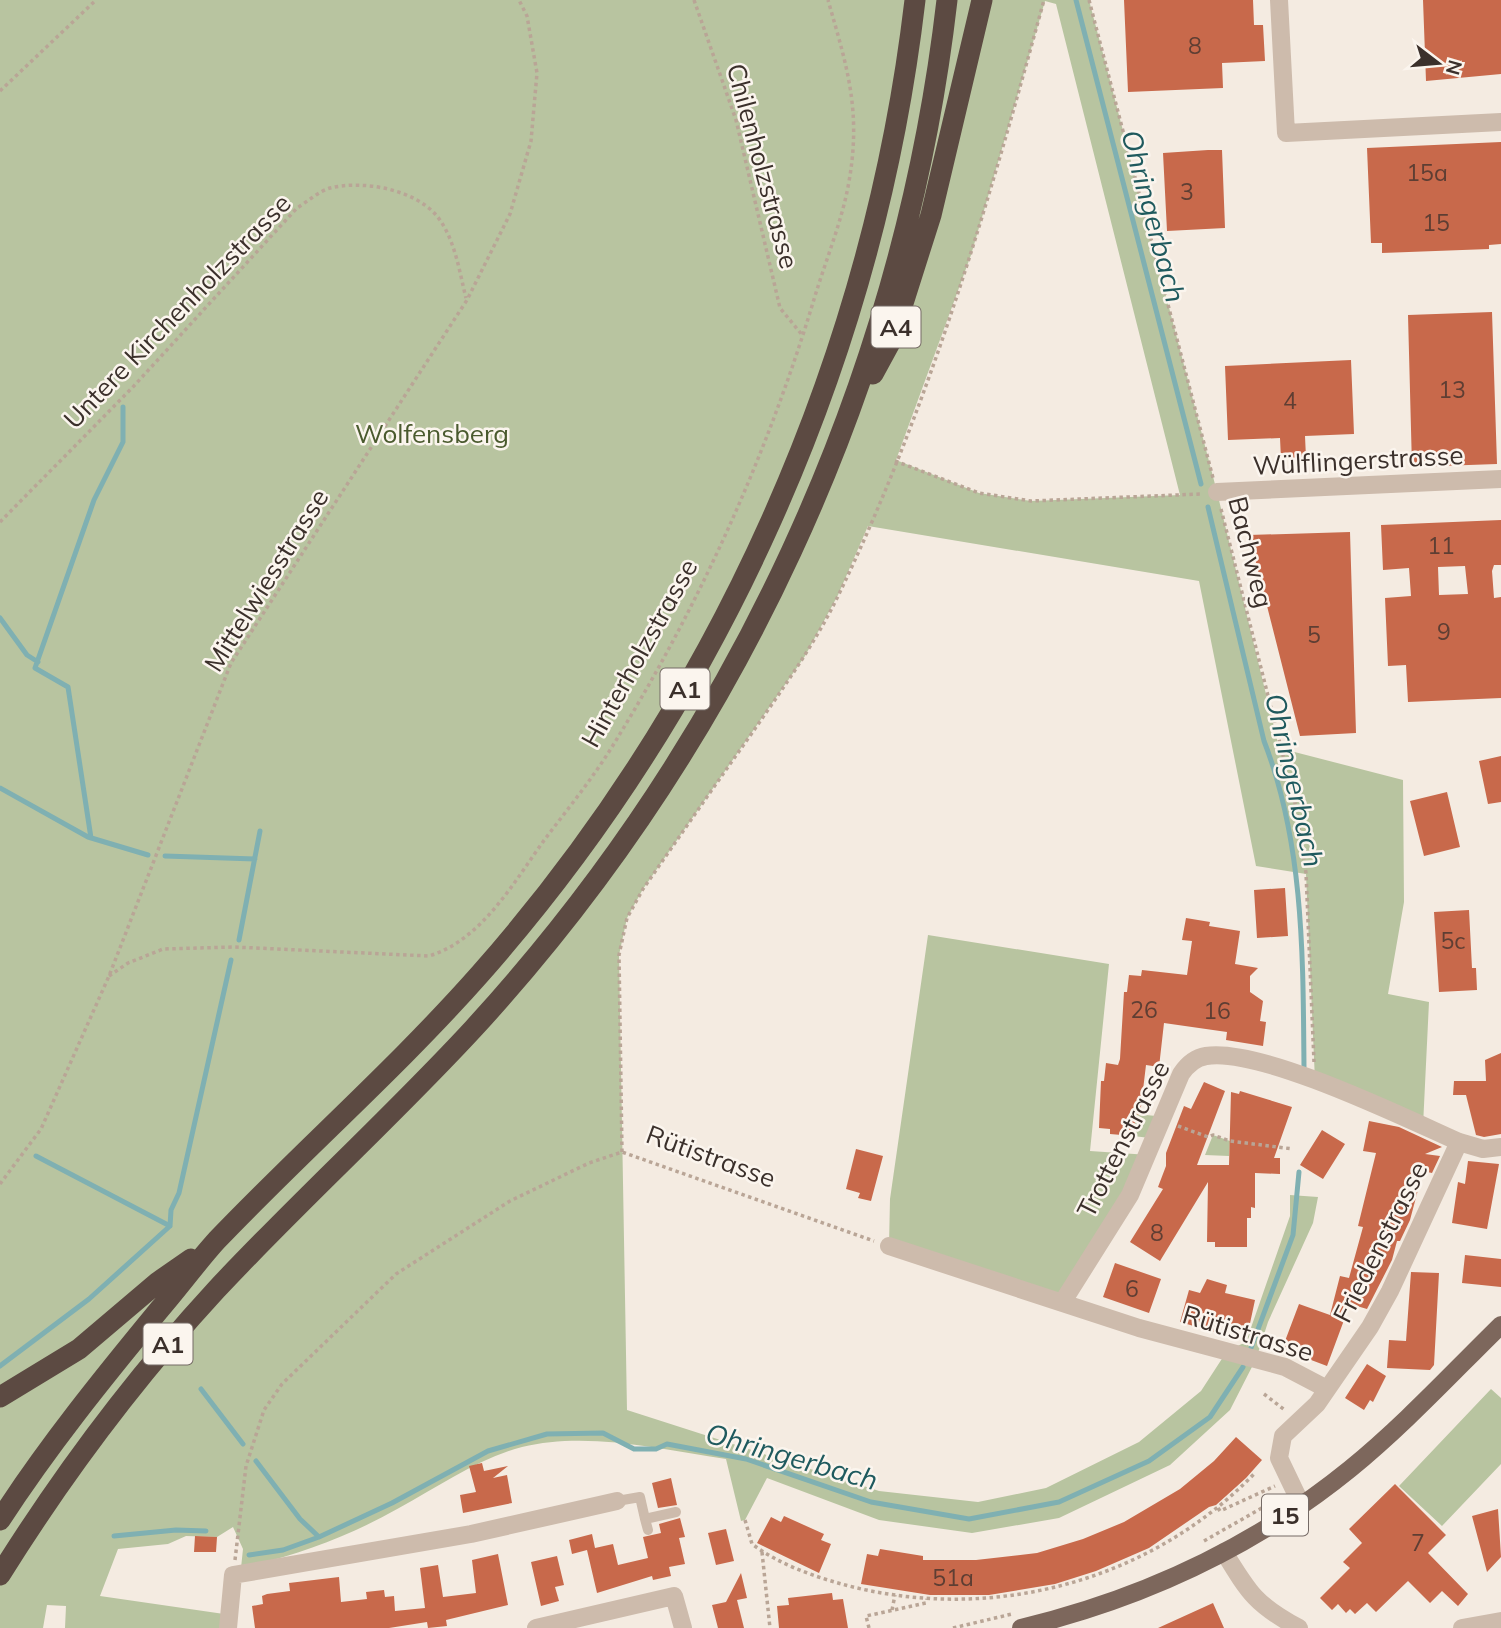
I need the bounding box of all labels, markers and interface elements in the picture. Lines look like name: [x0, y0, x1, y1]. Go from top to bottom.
north arrow: [1403, 28, 1473, 98]
house number: 8: [1188, 31, 1202, 60]
text: N: [1441, 57, 1468, 78]
street label: Chilenholzstrasse: [720, 60, 806, 272]
water label: Ohringerbach: [1114, 126, 1194, 306]
house number: 15a: [1406, 158, 1448, 187]
house number: 3: [1180, 177, 1194, 206]
street label: Untere Kirchenholzstrasse: [56, 187, 298, 435]
house number: 15: [1422, 208, 1450, 237]
road number: A4: [872, 306, 920, 348]
house number: 13: [1438, 375, 1466, 404]
house number: 4: [1283, 386, 1297, 415]
park label: Wolfensberg: [355, 417, 509, 450]
street label: Wülflingerstrasse: [1252, 438, 1464, 482]
street label: Mittelwiesstrasse: [197, 483, 335, 677]
street label: Bachweg: [1221, 493, 1281, 611]
house number: 11: [1427, 531, 1455, 560]
street label: Hinterholzstrasse: [574, 553, 704, 753]
house number: 9: [1437, 617, 1451, 646]
house number: 5: [1307, 620, 1321, 649]
road number: A1: [660, 668, 710, 710]
water label: Ohringerbach: [1258, 690, 1332, 870]
house number: 5c: [1440, 926, 1466, 955]
house number: 26: [1130, 995, 1158, 1024]
house number: 16: [1203, 996, 1231, 1025]
street label: Trottenstrasse: [1069, 1055, 1177, 1223]
street label: Rütistrasse: [642, 1117, 780, 1195]
street label: Friedenstrasse: [1325, 1156, 1435, 1328]
house number: 8: [1150, 1218, 1164, 1247]
house number: 6: [1125, 1274, 1139, 1303]
street label: Rütistrasse: [1179, 1297, 1317, 1369]
road number: A1: [144, 1324, 192, 1364]
water label: Ohringerbach: [702, 1415, 882, 1497]
road number: 15: [1262, 1494, 1308, 1535]
house number: 7: [1411, 1528, 1425, 1557]
house number: 51a: [932, 1563, 974, 1592]

